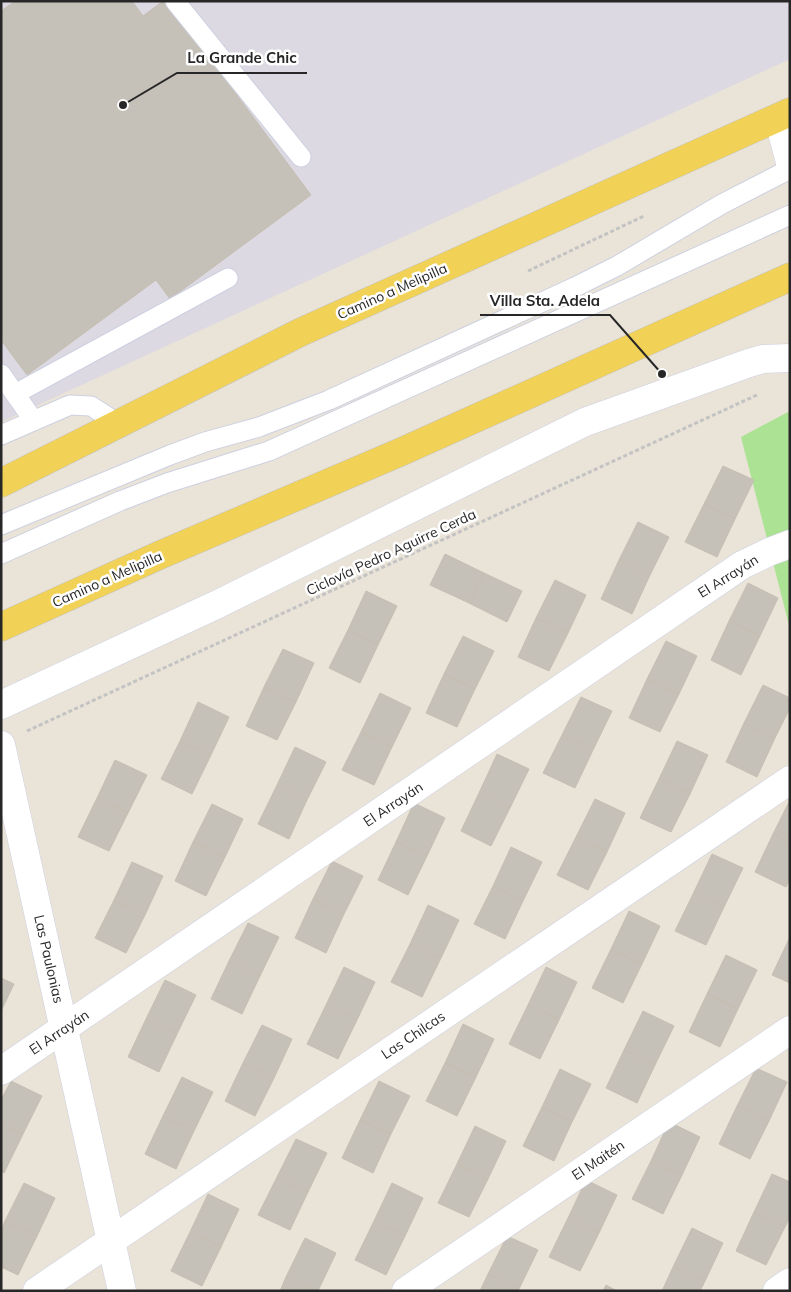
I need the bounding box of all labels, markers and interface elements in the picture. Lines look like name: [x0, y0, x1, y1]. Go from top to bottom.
callout: La Grande Chic: [177, 43, 307, 73]
text: La Grande Chic: [187, 48, 297, 67]
street label: Camino a Melipilla: [334, 259, 450, 323]
callout: Villa Sta. Adela: [480, 285, 610, 315]
text: Villa Sta. Adela: [489, 291, 600, 310]
street label: Ciclovía Pedro Aguirre Cerda: [303, 505, 479, 599]
street label: Camino a Melipilla: [49, 547, 165, 611]
street label: El Arrayán: [694, 550, 762, 602]
street label: El Arrayán: [360, 778, 426, 830]
street label: Las Paulonias: [30, 913, 68, 1005]
street label: El Arrayán: [26, 1006, 92, 1058]
street label: Las Chilcas: [378, 1007, 448, 1063]
street label: El Maitén: [568, 1136, 628, 1184]

